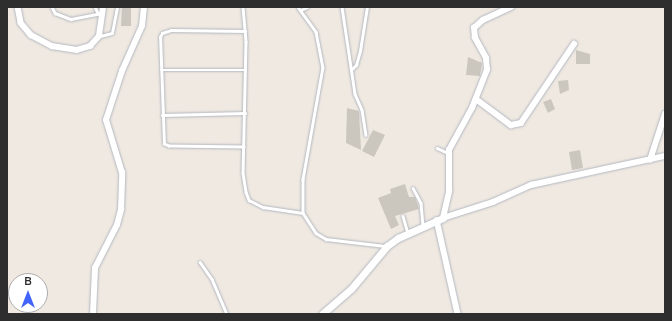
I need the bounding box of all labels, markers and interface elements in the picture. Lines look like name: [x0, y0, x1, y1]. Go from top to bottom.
north arrow: [8, 273, 48, 313]
text: B: [24, 274, 32, 289]

